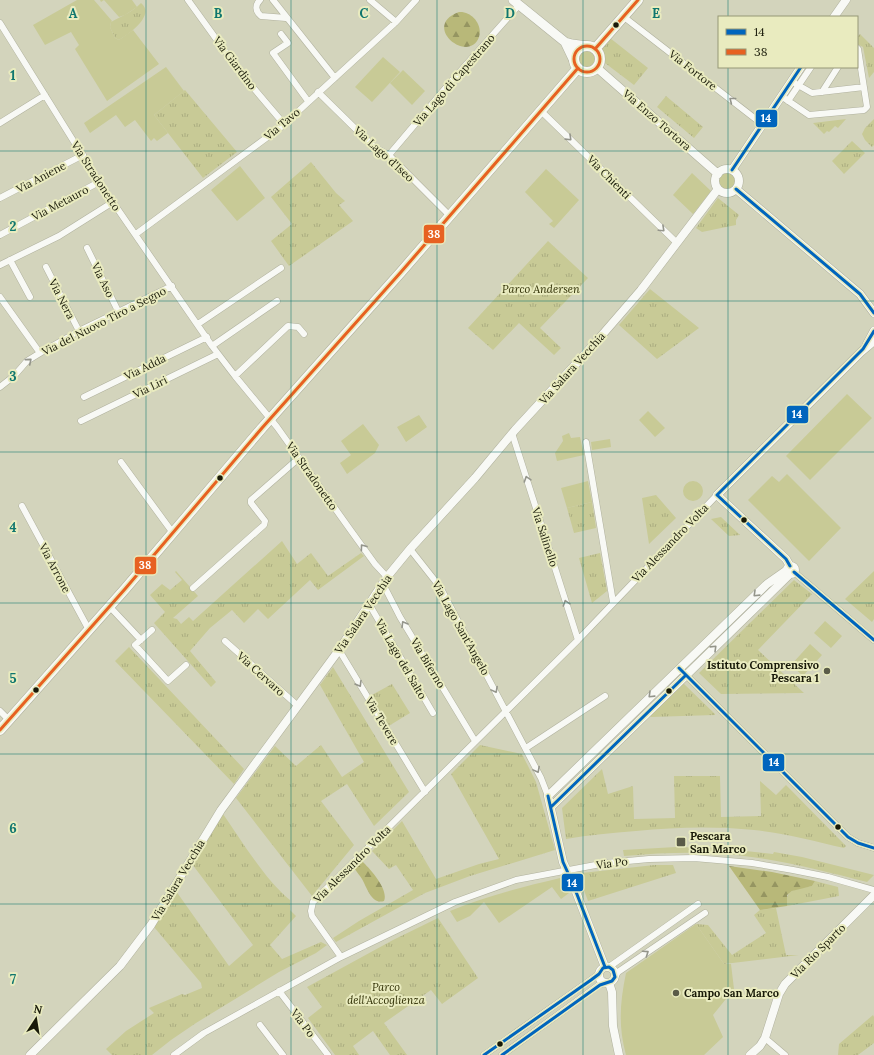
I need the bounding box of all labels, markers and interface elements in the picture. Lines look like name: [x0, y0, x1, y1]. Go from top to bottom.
text: A: [69, 5, 78, 22]
text: B: [214, 5, 223, 22]
text: C: [360, 5, 369, 22]
text: D: [505, 5, 515, 22]
text: E: [652, 5, 660, 22]
legend: [718, 16, 858, 68]
unlabelled marker: [611, 20, 621, 30]
text: 14: [754, 24, 765, 39]
street label: Via Lago di Capestrano: [409, 31, 498, 130]
street label: Via Giardino: [210, 33, 260, 92]
text: 38: [754, 44, 768, 59]
street label: Via Fortore: [665, 46, 720, 93]
text: 1: [10, 67, 16, 84]
street label: Via Enzo Tortora: [619, 86, 694, 154]
one-way arrow: [729, 98, 736, 105]
street label: Via Tavo: [260, 105, 303, 144]
line badge: 14: [755, 109, 778, 128]
text: 14: [761, 111, 771, 125]
street label: Via Lago d'Iseo: [350, 123, 417, 185]
one-way arrow: [564, 133, 572, 141]
street label: Via Stradonetto: [68, 138, 124, 213]
street label: Via Chienti: [584, 152, 634, 202]
street label: Via Aniene: [13, 158, 68, 196]
street label: Via Metauro: [28, 182, 91, 224]
text: 2: [10, 218, 17, 235]
line badge: 38: [423, 224, 445, 244]
one-way arrow: [657, 224, 665, 232]
text: 38: [428, 227, 440, 241]
street label: Via Aso: [88, 259, 117, 300]
street label: Via Nera: [45, 276, 78, 322]
park label: Parco Andersen: [502, 282, 580, 296]
street label: Via del Nuovo Tiro a Segno: [39, 284, 168, 359]
street label: Via Salara Vecchia: [535, 329, 608, 408]
street label: Via Adda: [121, 351, 168, 383]
one-way arrow: [24, 359, 32, 366]
text: 3: [9, 368, 17, 385]
street label: Via Liri: [130, 373, 169, 402]
line badge: 14: [786, 405, 809, 424]
text: 14: [792, 407, 802, 421]
street label: Via Stradonetto: [283, 438, 341, 513]
unlabelled marker: [215, 473, 225, 483]
one-way arrow: [523, 476, 532, 483]
street label: Via Alessandro Volta: [628, 501, 711, 586]
street label: Via Salinello: [528, 505, 561, 569]
unlabelled marker: [739, 515, 749, 525]
text: 4: [9, 519, 17, 536]
street label: Via Arrone: [36, 540, 74, 595]
one-way arrow: [360, 544, 368, 551]
line badge: 38: [134, 556, 157, 575]
text: 38: [139, 558, 151, 572]
street label: Via Salara Vecchia: [331, 572, 395, 657]
street label: Via Lago Sant'Angelo: [429, 577, 493, 678]
one-way arrow: [753, 589, 761, 597]
one-way arrow: [562, 599, 571, 606]
street label: Via Lago del Salto: [372, 616, 430, 702]
one-way arrow: [402, 621, 409, 628]
street label: Via Biferno: [407, 635, 448, 691]
one-way arrow: [709, 645, 717, 653]
street label: Via Cervaro: [233, 648, 288, 699]
place label: Istituto Comprensivo Pescara 1: [707, 658, 820, 685]
marker: Istituto Comprensivo Pescara 1: [822, 666, 832, 676]
text: 5: [9, 670, 17, 687]
one-way arrow: [354, 680, 362, 687]
unlabelled marker: [31, 685, 41, 695]
one-way arrow: [490, 686, 498, 693]
unlabelled marker: [664, 686, 674, 696]
one-way arrow: [648, 690, 656, 698]
street label: Via Tevere: [362, 694, 402, 747]
line badge: 14: [762, 753, 785, 772]
text: 14: [769, 755, 779, 769]
one-way arrow: [532, 765, 540, 773]
text: 6: [9, 820, 17, 837]
street label: Via Alessandro Volta: [310, 822, 394, 906]
unlabelled marker: [833, 822, 843, 832]
place label: Pescara San Marco: [690, 829, 746, 856]
marker: Pescara San Marco: [675, 836, 687, 848]
street label: Via Salara Vecchia: [148, 837, 208, 924]
street label: Via Po: [594, 854, 629, 872]
line badge: 14: [561, 873, 584, 892]
text: 14: [567, 876, 577, 890]
street label: Via Rio Sparto: [787, 921, 848, 982]
one-way arrow: [641, 951, 648, 958]
text: 7: [10, 971, 16, 988]
park label: Parco dell'Accoglienza: [347, 980, 426, 1007]
place label: Campo San Marco: [684, 986, 779, 1000]
marker: Campo San Marco: [671, 988, 681, 998]
north arrow: [16, 999, 56, 1039]
text: N: [32, 1001, 44, 1017]
street label: Via Po: [287, 1005, 318, 1040]
unlabelled marker: [495, 1039, 505, 1049]

